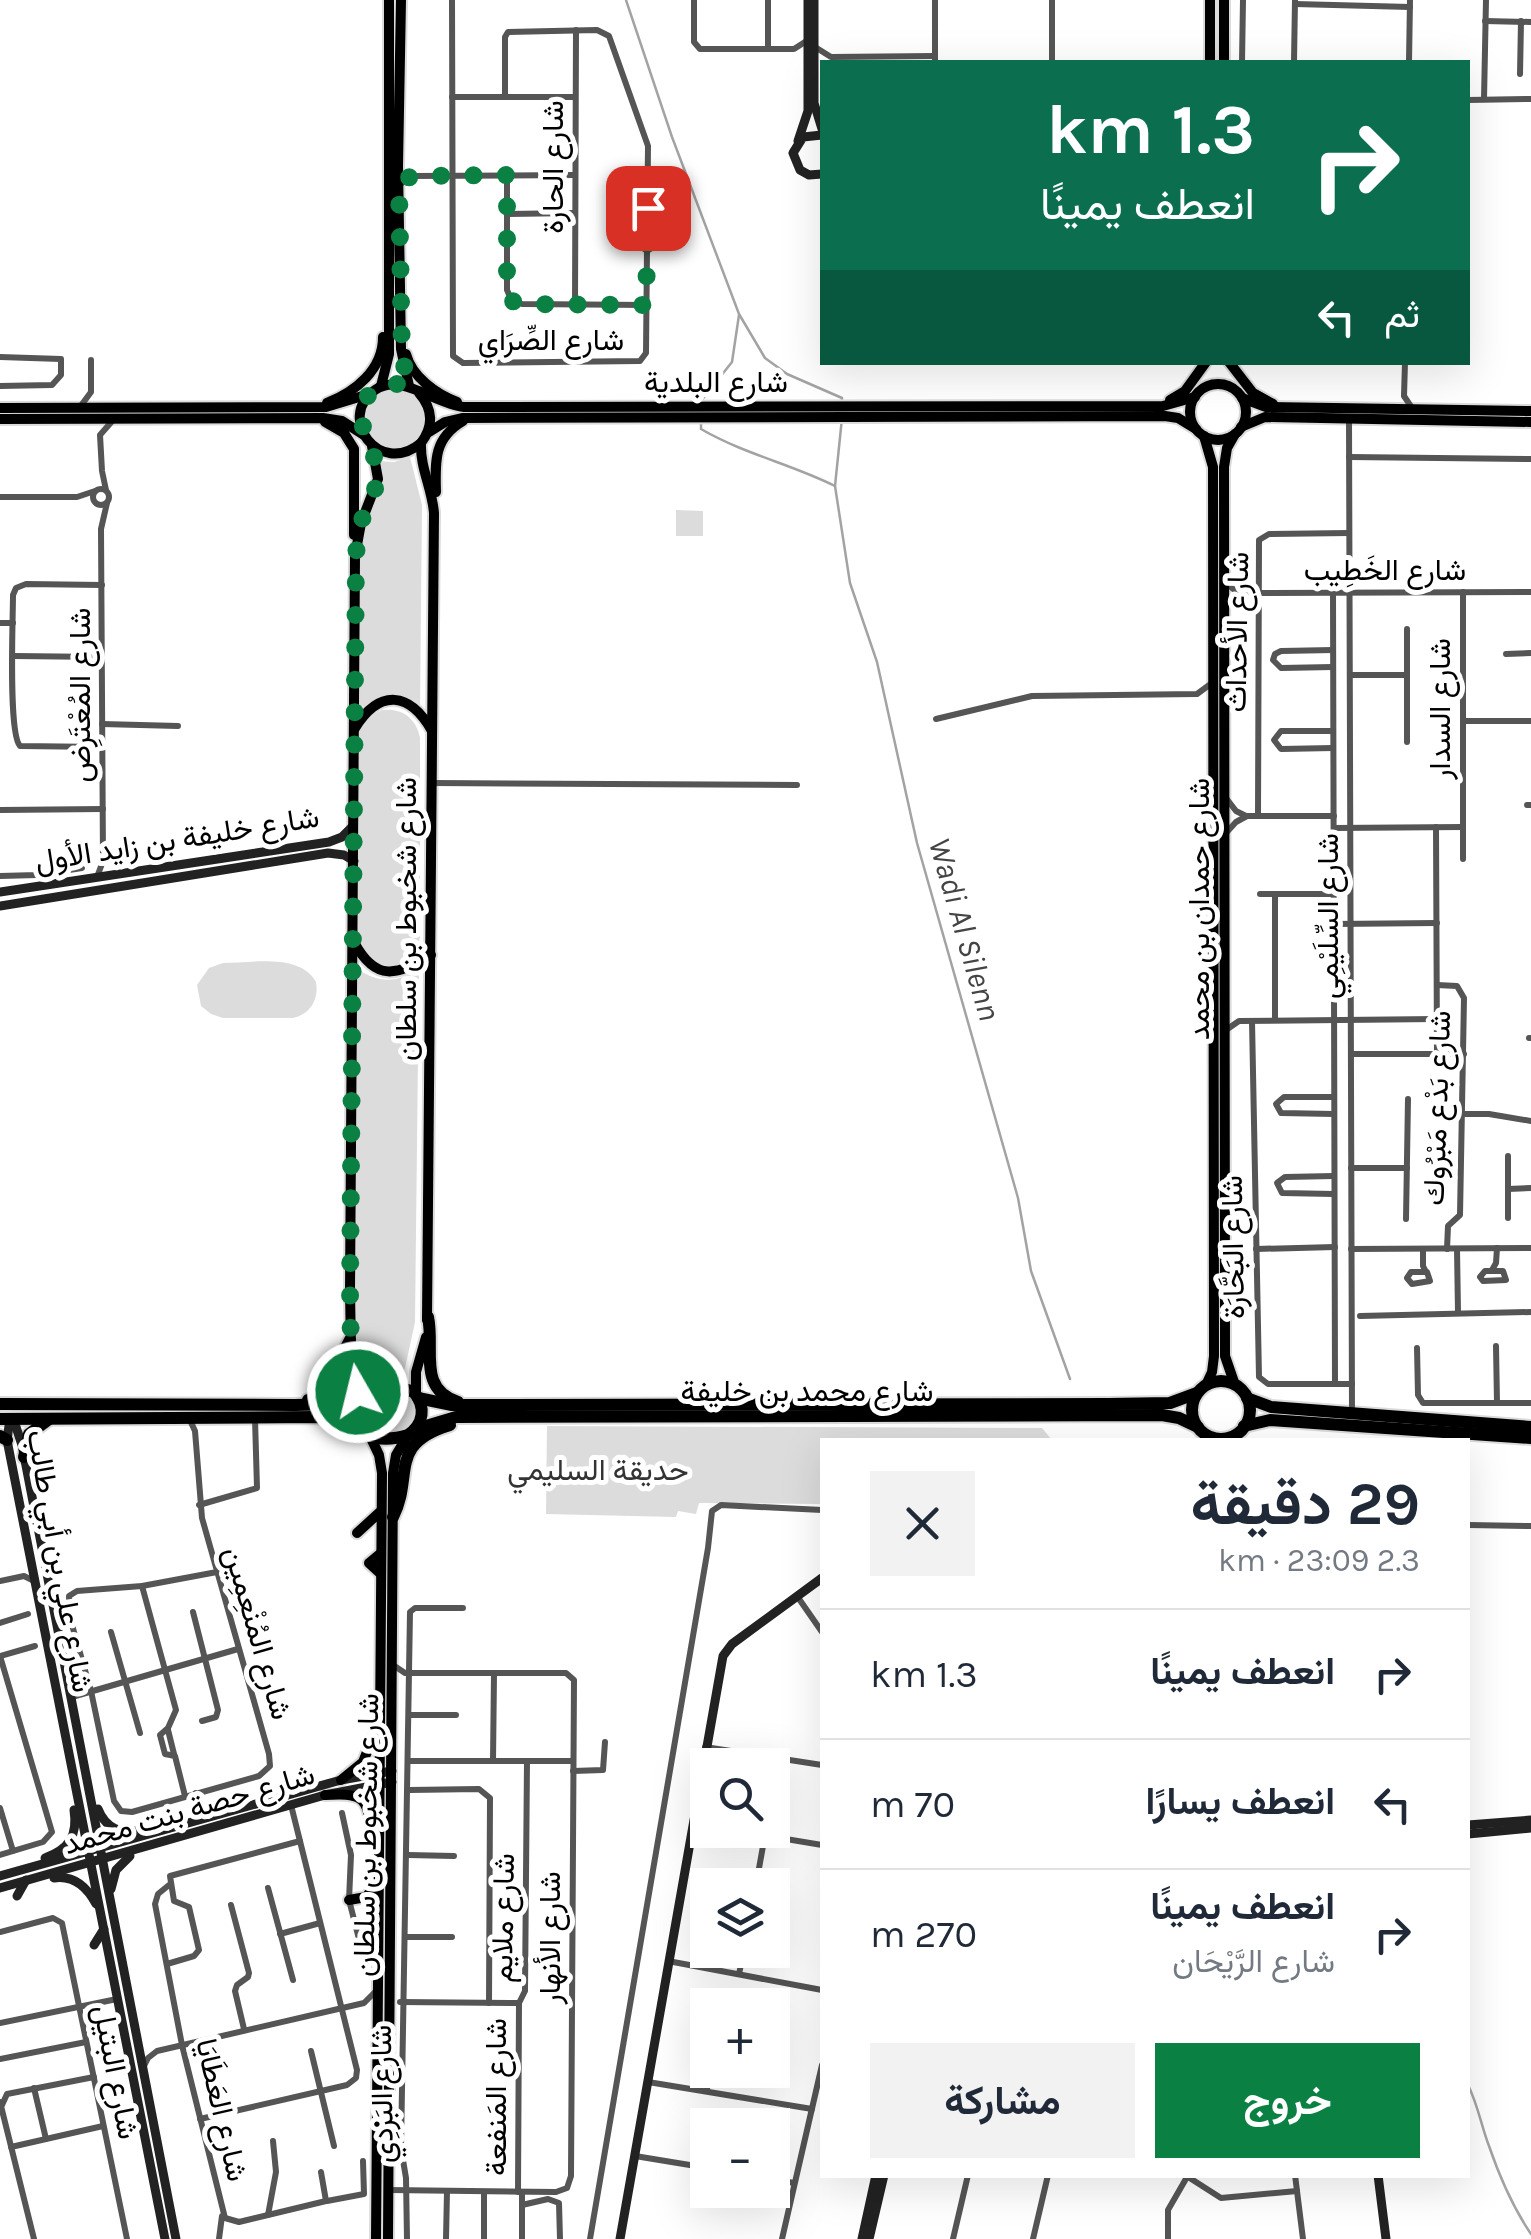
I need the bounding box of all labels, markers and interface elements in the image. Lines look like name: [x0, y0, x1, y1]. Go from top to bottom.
text: 1.3 km: [1046, 89, 1255, 171]
street label: شارع الحارة: [535, 100, 573, 234]
icon: right: [1290, 100, 1420, 230]
pin: [606, 166, 691, 251]
text: انعطف يمينًا: [1040, 178, 1255, 230]
icon: arrive: [621, 181, 676, 236]
icon: left: [1309, 290, 1364, 345]
text: ثم: [1384, 292, 1420, 337]
street label: شارع الصِّرَاي: [478, 322, 624, 364]
street label: شارع البلدية: [644, 364, 788, 402]
street label: شارع الأحداث: [1218, 551, 1258, 713]
street label: شارع الخَطِيب: [1304, 552, 1466, 590]
street label: شارع المُعْتَرِض: [62, 608, 103, 782]
street label: شارع السدار: [1422, 638, 1460, 781]
street label: شارع شخبوط بن سلطان: [388, 777, 426, 1061]
street label: شارع حمدان بن محمد: [1181, 778, 1219, 1040]
street label: شارع خليفة بن زايد الأول: [32, 799, 322, 881]
water label: Wadi Al Silenn: [921, 833, 1008, 1025]
street label: شارع السِّلَيْمِي: [1310, 833, 1352, 999]
street label: شارع بَدْع مَبْرُوك: [1416, 1010, 1460, 1206]
street label: شارع البَحَّارَة: [1214, 1175, 1254, 1319]
position arrow: [306, 1340, 410, 1444]
street label: شارع محمد بن خليفة: [681, 1373, 933, 1411]
street label: شارع علي بن أبي طالب: [13, 1427, 101, 1696]
park label: حديقة السليمي: [507, 1452, 689, 1494]
text: 29 دقيقة: [1190, 1469, 1420, 1539]
button: close: [870, 1471, 975, 1576]
street label: شارع المُنْعِمِين: [214, 1542, 300, 1724]
text: 2.3 km · 23:09: [1218, 1542, 1420, 1579]
icon: right: [1365, 1647, 1420, 1702]
text: انعطف يمينًا: [1150, 1649, 1335, 1694]
text: 1.3 km: [870, 1652, 978, 1697]
street label: شارع شخبوط بن سلطان: [346, 1693, 388, 1977]
map controls: [690, 1748, 790, 2208]
button: search: [690, 1748, 790, 1848]
street label: شارع حصة بنت محمد: [59, 1756, 319, 1864]
icon: left: [1365, 1777, 1420, 1832]
text: انعطف يسارًا: [1146, 1779, 1335, 1824]
text: 70 m: [870, 1782, 955, 1827]
street label: شارع ملايم: [484, 1853, 524, 1983]
button: layers: [690, 1868, 790, 1968]
street label: شارع الأنهار: [532, 1871, 570, 2006]
text: انعطف يمينًا: [1150, 1884, 1335, 1929]
icon: right: [1365, 1907, 1420, 1962]
text: 270 m: [870, 1912, 977, 1957]
text: شارع الرَّيْحَان: [1172, 1943, 1335, 1980]
button: +: [690, 1988, 790, 2088]
street label: شارع البتيل: [83, 2002, 147, 2143]
street label: شارع المَنفعة: [478, 2018, 516, 2176]
street label: شارع البَرْدِي: [363, 2024, 407, 2163]
street label: شارع العَطَايَا: [186, 2035, 256, 2185]
button: مشاركة: [870, 2043, 1135, 2158]
button: خروج: [1155, 2043, 1420, 2158]
button: −: [690, 2108, 790, 2208]

